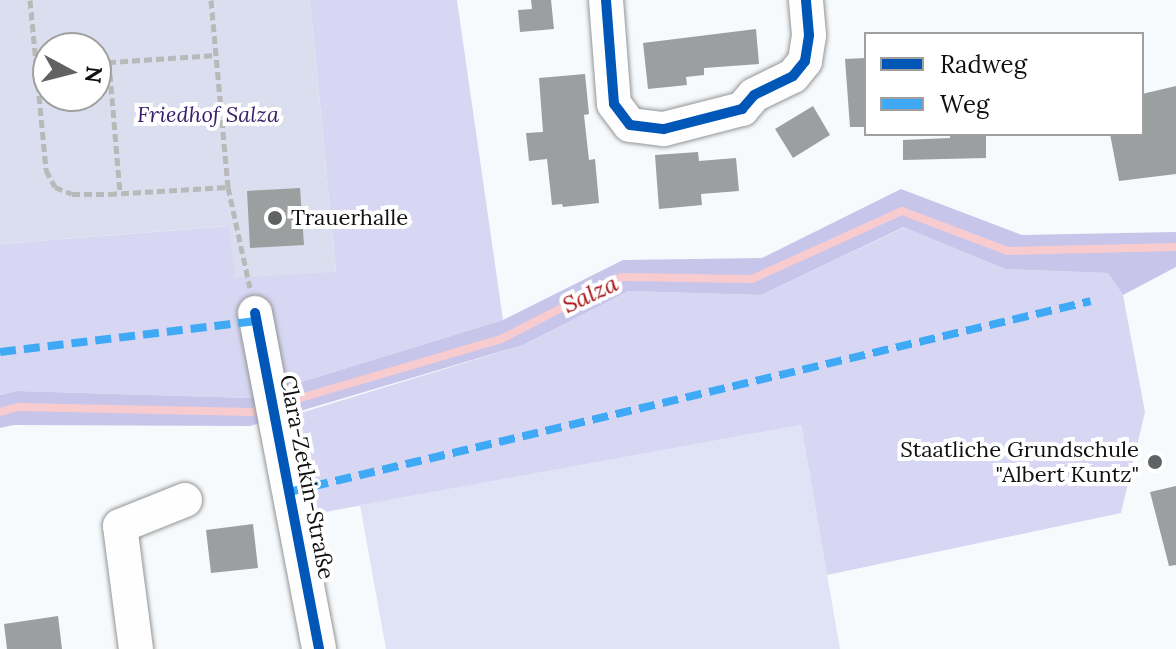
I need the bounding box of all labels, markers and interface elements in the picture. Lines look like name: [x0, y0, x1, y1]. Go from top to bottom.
north arrow: [32, 32, 112, 112]
legend: [864, 32, 1144, 136]
text: Radweg: [940, 49, 1027, 80]
text: N: [79, 65, 109, 85]
text: Weg: [940, 89, 989, 120]
park label: Friedhof Salza: [137, 102, 279, 128]
place label: Trauerhalle: [291, 205, 408, 231]
marker: Trauerhalle: [266, 209, 284, 227]
water label: Salza: [558, 269, 622, 319]
street label: Clara-Zetkin-Straße: [274, 373, 340, 581]
place label: Staatliche Grundschule "Albert Kuntz": [900, 436, 1139, 488]
marker: Staatliche Grundschule "Albert Kuntz": [1146, 453, 1164, 471]

